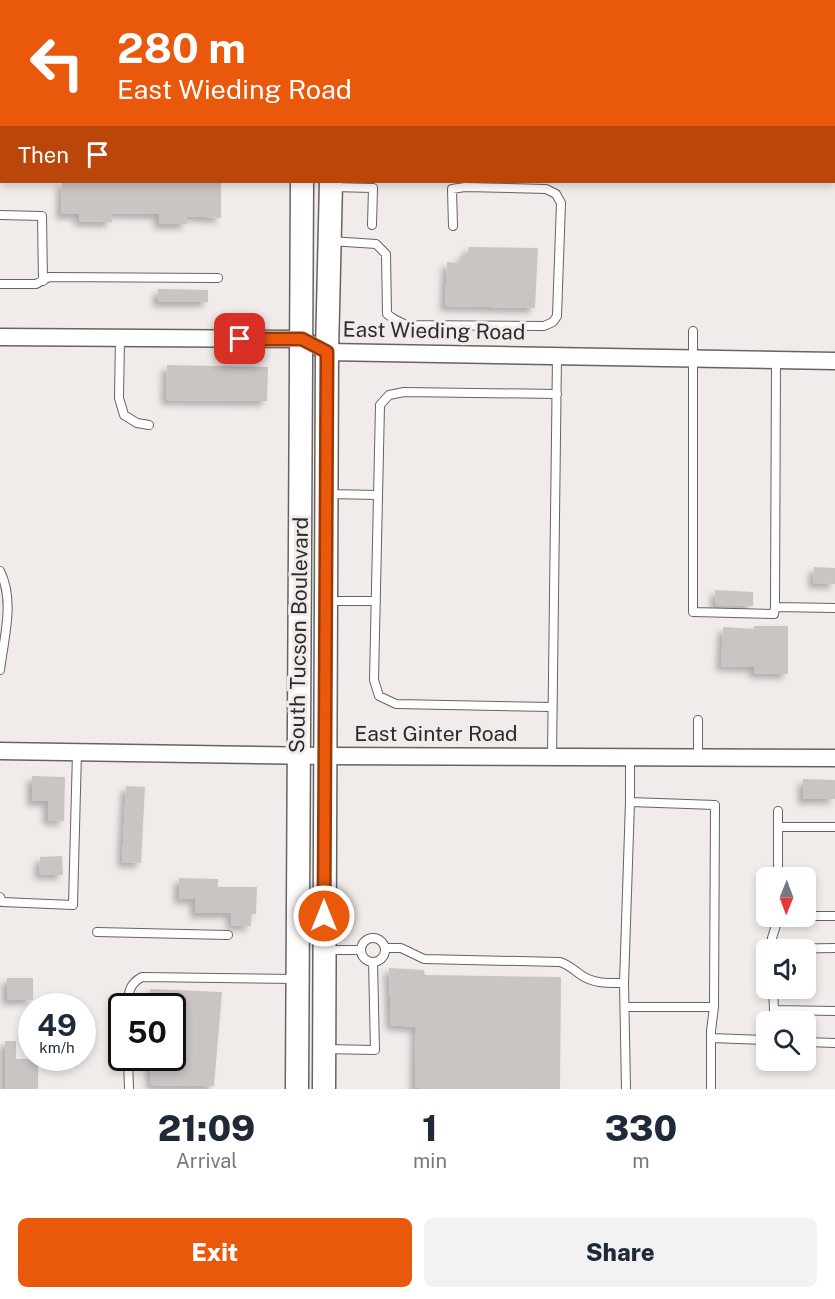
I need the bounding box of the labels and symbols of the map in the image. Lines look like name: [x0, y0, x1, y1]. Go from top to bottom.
pin: [214, 313, 265, 364]
street label: East Wieding Road: [342, 316, 526, 345]
street label: South Tucson Boulevard: [284, 517, 313, 753]
street label: East Ginter Road: [354, 721, 518, 746]
north arrow: [756, 867, 816, 927]
position arrow: [292, 884, 356, 948]
speed limit sign: 50: [108, 993, 186, 1071]

